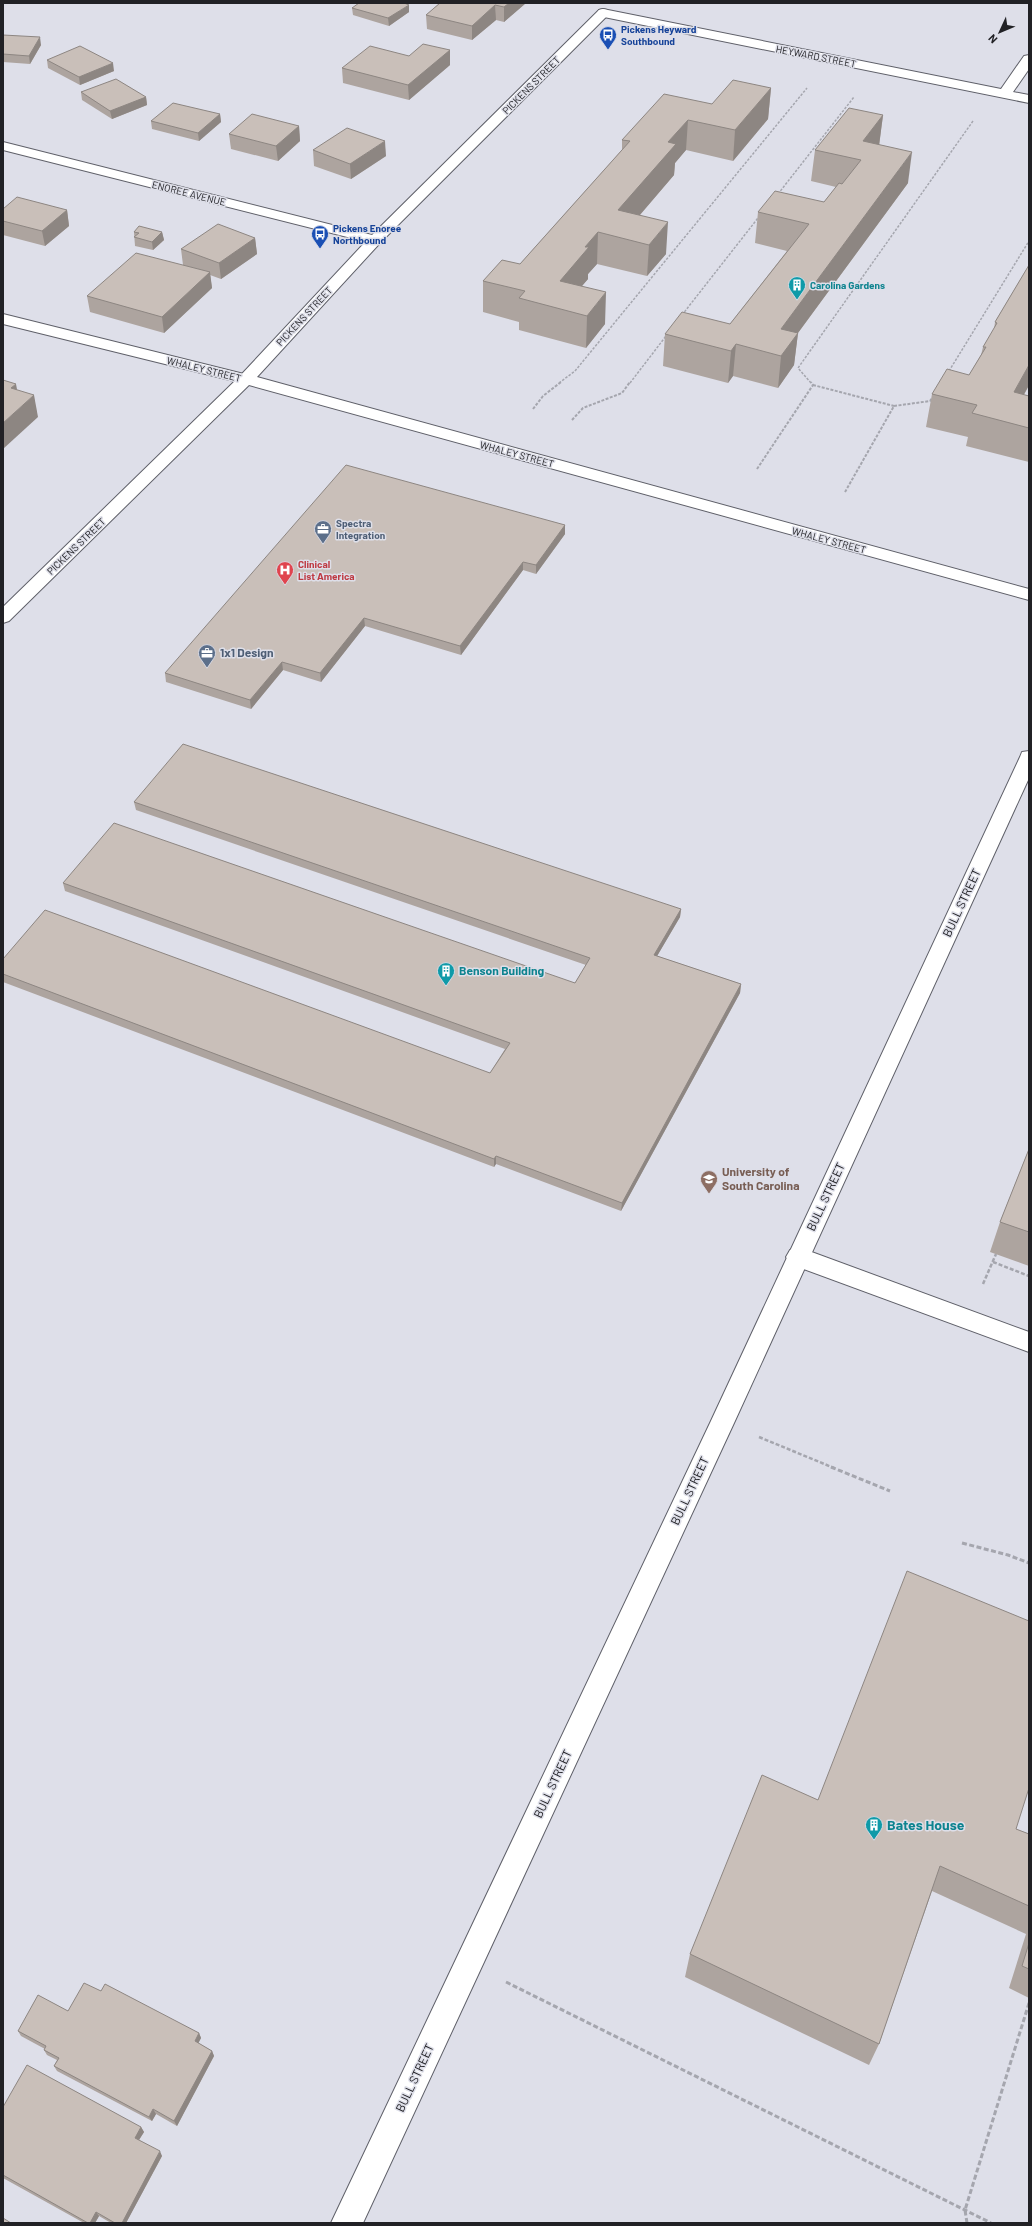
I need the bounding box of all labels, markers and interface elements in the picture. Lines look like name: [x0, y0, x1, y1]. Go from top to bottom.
north arrow: [980, 12, 1020, 52]
place label: Pickens Heyward Southbound: [621, 23, 697, 47]
bus stop icon: Pickens Heyward Southbound: [598, 25, 618, 50]
text: N: [985, 32, 1000, 46]
street label: HEYWARD STREET: [775, 42, 858, 70]
street label: PICKENS STREET: [500, 53, 563, 116]
street label: ENOREE AVENUE: [151, 178, 227, 208]
place label: Pickens Enoree Northbound: [333, 222, 402, 246]
bus stop icon: Pickens Enoree Northbound: [310, 224, 330, 249]
building icon: Carolina Gardens: [787, 275, 807, 300]
place label: Carolina Gardens: [810, 279, 885, 291]
street label: PICKENS STREET: [273, 284, 335, 348]
street label: WHALEY STREET: [166, 354, 243, 384]
street label: WHALEY STREET: [479, 438, 556, 470]
street label: PICKENS STREET: [44, 515, 108, 577]
place label: Spectra Integration: [336, 517, 385, 541]
office icon: Spectra Integration: [313, 519, 333, 544]
street label: WHALEY STREET: [791, 524, 868, 556]
place label: Clinical List America: [298, 558, 355, 582]
hospital icon: Clinical List America: [275, 560, 295, 585]
office icon: 1x1 Design: [197, 643, 217, 668]
place label: 1x1 Design: [220, 645, 274, 659]
street label: BULL STREET: [939, 866, 983, 939]
building icon: Benson Building: [436, 961, 456, 986]
place label: Benson Building: [459, 963, 545, 977]
street label: BULL STREET: [803, 1160, 847, 1233]
place label: University of South Carolina: [722, 1164, 800, 1192]
school or university icon: University of South Carolina: [699, 1169, 719, 1194]
street label: BULL STREET: [667, 1454, 711, 1527]
street label: BULL STREET: [530, 1747, 574, 1820]
building icon: Bates House: [864, 1815, 884, 1840]
place label: Bates House: [887, 1816, 965, 1833]
street label: BULL STREET: [392, 2041, 436, 2114]

